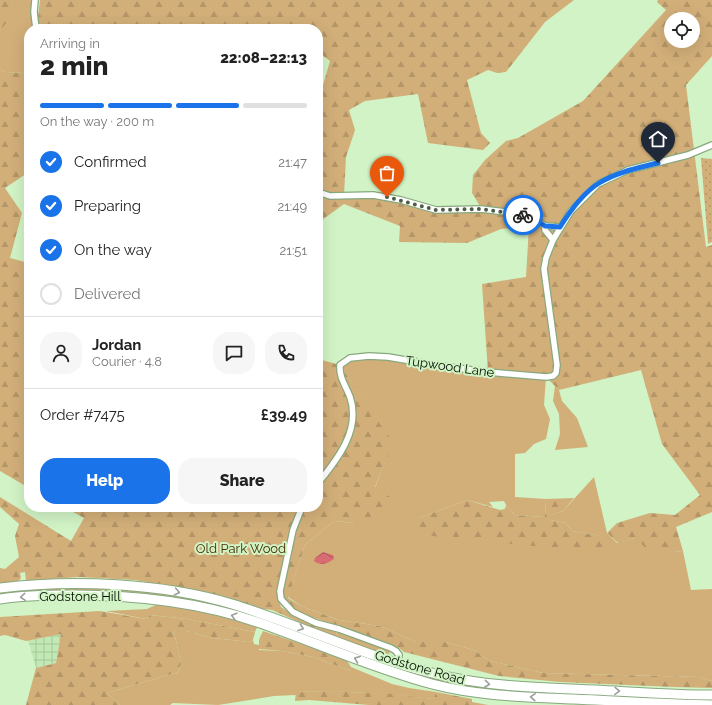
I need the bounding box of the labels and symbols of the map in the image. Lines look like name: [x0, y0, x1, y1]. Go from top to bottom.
pin: [641, 122, 675, 163]
pin: [370, 156, 404, 197]
courier: [503, 195, 543, 235]
street label: Tupwood Lane: [405, 353, 496, 380]
park label: Old Park Wood: [196, 541, 286, 556]
one-way arrow: [173, 587, 180, 596]
street label: Godstone Hill: [39, 589, 121, 604]
one-way arrow: [20, 592, 26, 601]
one-way arrow: [231, 612, 238, 620]
one-way arrow: [298, 624, 305, 632]
street label: Godstone Road: [373, 647, 467, 688]
one-way arrow: [353, 656, 360, 664]
one-way arrow: [484, 679, 490, 688]
one-way arrow: [614, 687, 620, 696]
one-way arrow: [530, 693, 536, 702]

